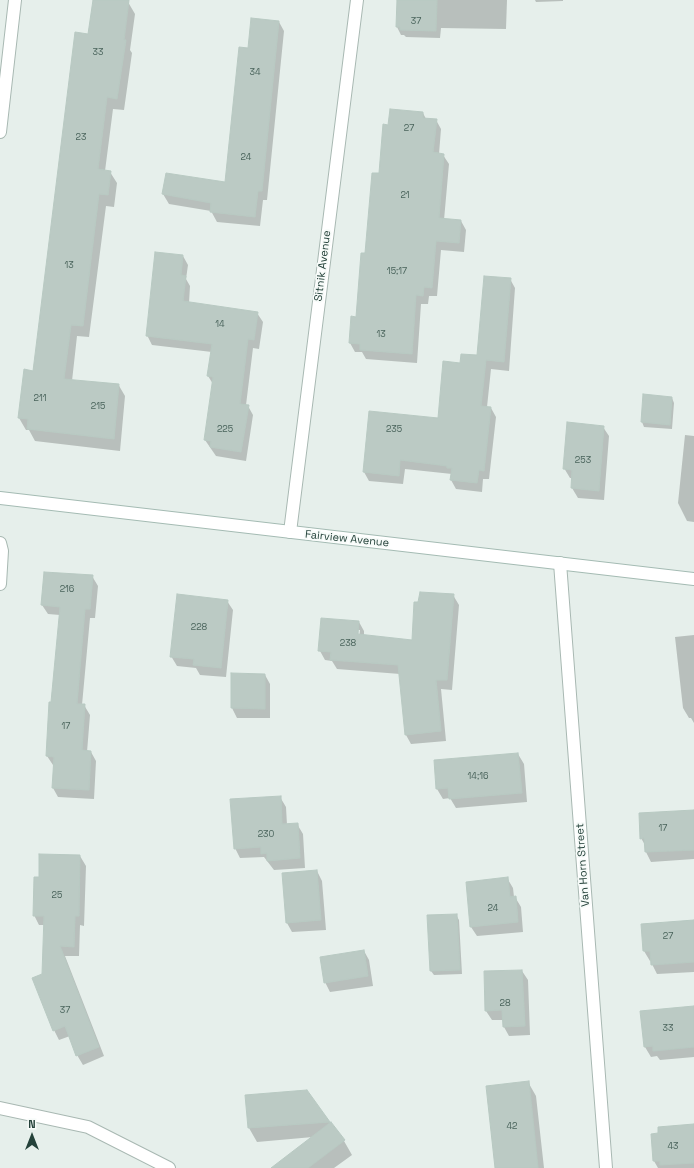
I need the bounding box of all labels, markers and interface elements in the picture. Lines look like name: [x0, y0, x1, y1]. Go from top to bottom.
house number: 37: [411, 17, 421, 27]
house number: 33: [93, 48, 103, 58]
house number: 34: [249, 68, 261, 78]
house number: 27: [404, 124, 414, 134]
house number: 23: [76, 133, 86, 143]
house number: 24: [241, 153, 251, 163]
house number: 21: [400, 191, 410, 201]
street label: Sitnik Avenue: [312, 230, 334, 302]
house number: 13: [64, 261, 74, 271]
house number: 15;17: [387, 267, 407, 277]
house number: 14: [215, 320, 225, 330]
house number: 13: [376, 330, 386, 340]
house number: 211: [34, 394, 46, 404]
house number: 215: [91, 402, 105, 412]
house number: 225: [217, 425, 233, 435]
house number: 235: [386, 425, 402, 435]
house number: 253: [575, 456, 591, 466]
street label: Fairview Avenue: [304, 528, 390, 550]
house number: 216: [60, 585, 74, 595]
house number: 228: [191, 623, 207, 633]
house number: 238: [340, 639, 356, 649]
house number: 17: [62, 722, 70, 732]
house number: 14;16: [468, 772, 488, 782]
street label: Van Horn Street: [573, 823, 593, 907]
house number: 17: [659, 824, 667, 834]
house number: 230: [258, 830, 274, 840]
house number: 25: [52, 891, 62, 901]
house number: 24: [488, 904, 498, 914]
house number: 27: [663, 932, 673, 942]
house number: 28: [499, 999, 511, 1009]
house number: 37: [60, 1006, 70, 1016]
house number: 33: [663, 1024, 673, 1034]
north arrow: [12, 1116, 52, 1156]
text: N: [28, 1117, 36, 1131]
house number: 42: [506, 1122, 518, 1132]
house number: 43: [667, 1142, 679, 1152]

